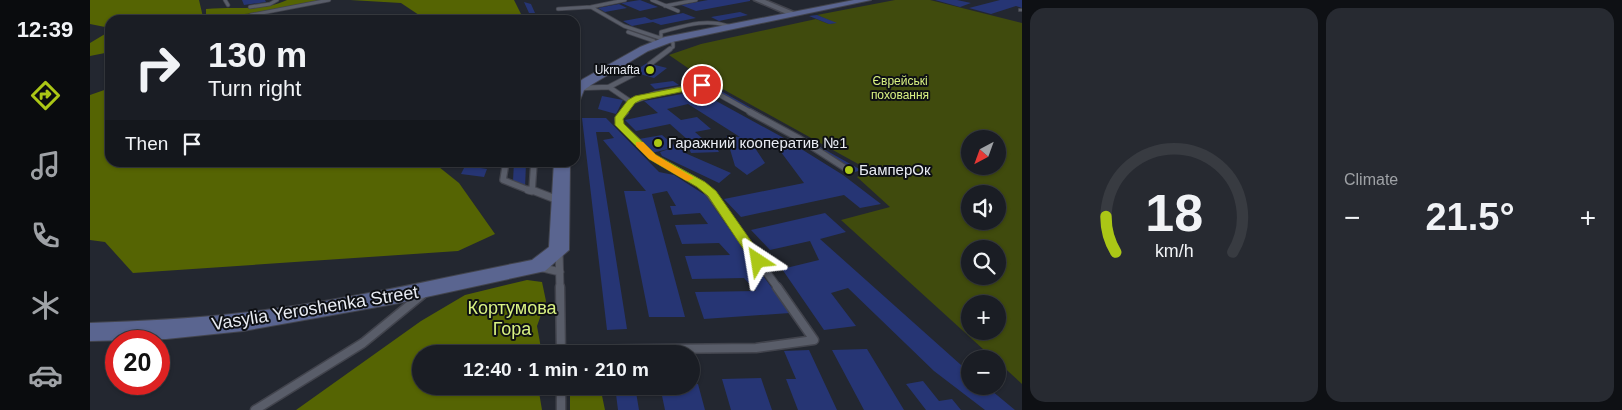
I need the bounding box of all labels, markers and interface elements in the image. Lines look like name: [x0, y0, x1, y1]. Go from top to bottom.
text: 12:39: [17, 17, 73, 42]
icon: right: [125, 35, 190, 100]
text: 130 m: [208, 35, 307, 74]
place label: Ukrnafta: [595, 63, 640, 77]
marker: Ukrnafta: [644, 64, 656, 76]
pin: [681, 64, 723, 106]
icon: arrive: [688, 71, 716, 99]
park label: Єврейські поховання: [871, 74, 929, 102]
text: Turn right: [208, 76, 301, 101]
icon: directions: [28, 78, 63, 113]
icon: arrive: [178, 130, 206, 158]
north arrow: [961, 130, 1006, 175]
map controls: [961, 130, 1006, 395]
text: Then: [125, 133, 168, 154]
place label: Гаражний кооператив №1: [668, 134, 848, 151]
marker: Гаражний кооператив №1: [652, 137, 664, 149]
icon: music: [28, 148, 63, 183]
place label: БамперОк: [859, 161, 931, 178]
marker: БамперОк: [843, 164, 855, 176]
text: Climate: [1344, 171, 1398, 188]
text: 18: [1145, 184, 1203, 242]
button: sound: [961, 185, 1006, 230]
text: 21.5°: [1425, 196, 1515, 238]
text: −: [1344, 202, 1360, 233]
text: +: [1580, 202, 1596, 233]
icon: phone: [28, 218, 63, 253]
position arrow: [731, 234, 783, 286]
button: search: [961, 240, 1006, 285]
text: km/h: [1155, 241, 1193, 261]
street label: Vasylia Yeroshenka Street: [210, 282, 420, 334]
icon: climate: [28, 288, 63, 323]
button: +: [961, 295, 1006, 340]
park label: Кортумова Гора: [467, 298, 558, 339]
speed limit sign: 20: [105, 330, 170, 395]
button: −: [961, 350, 1006, 395]
icon: car: [28, 358, 63, 393]
text: 12:40 · 1 min · 210 m: [463, 359, 649, 380]

